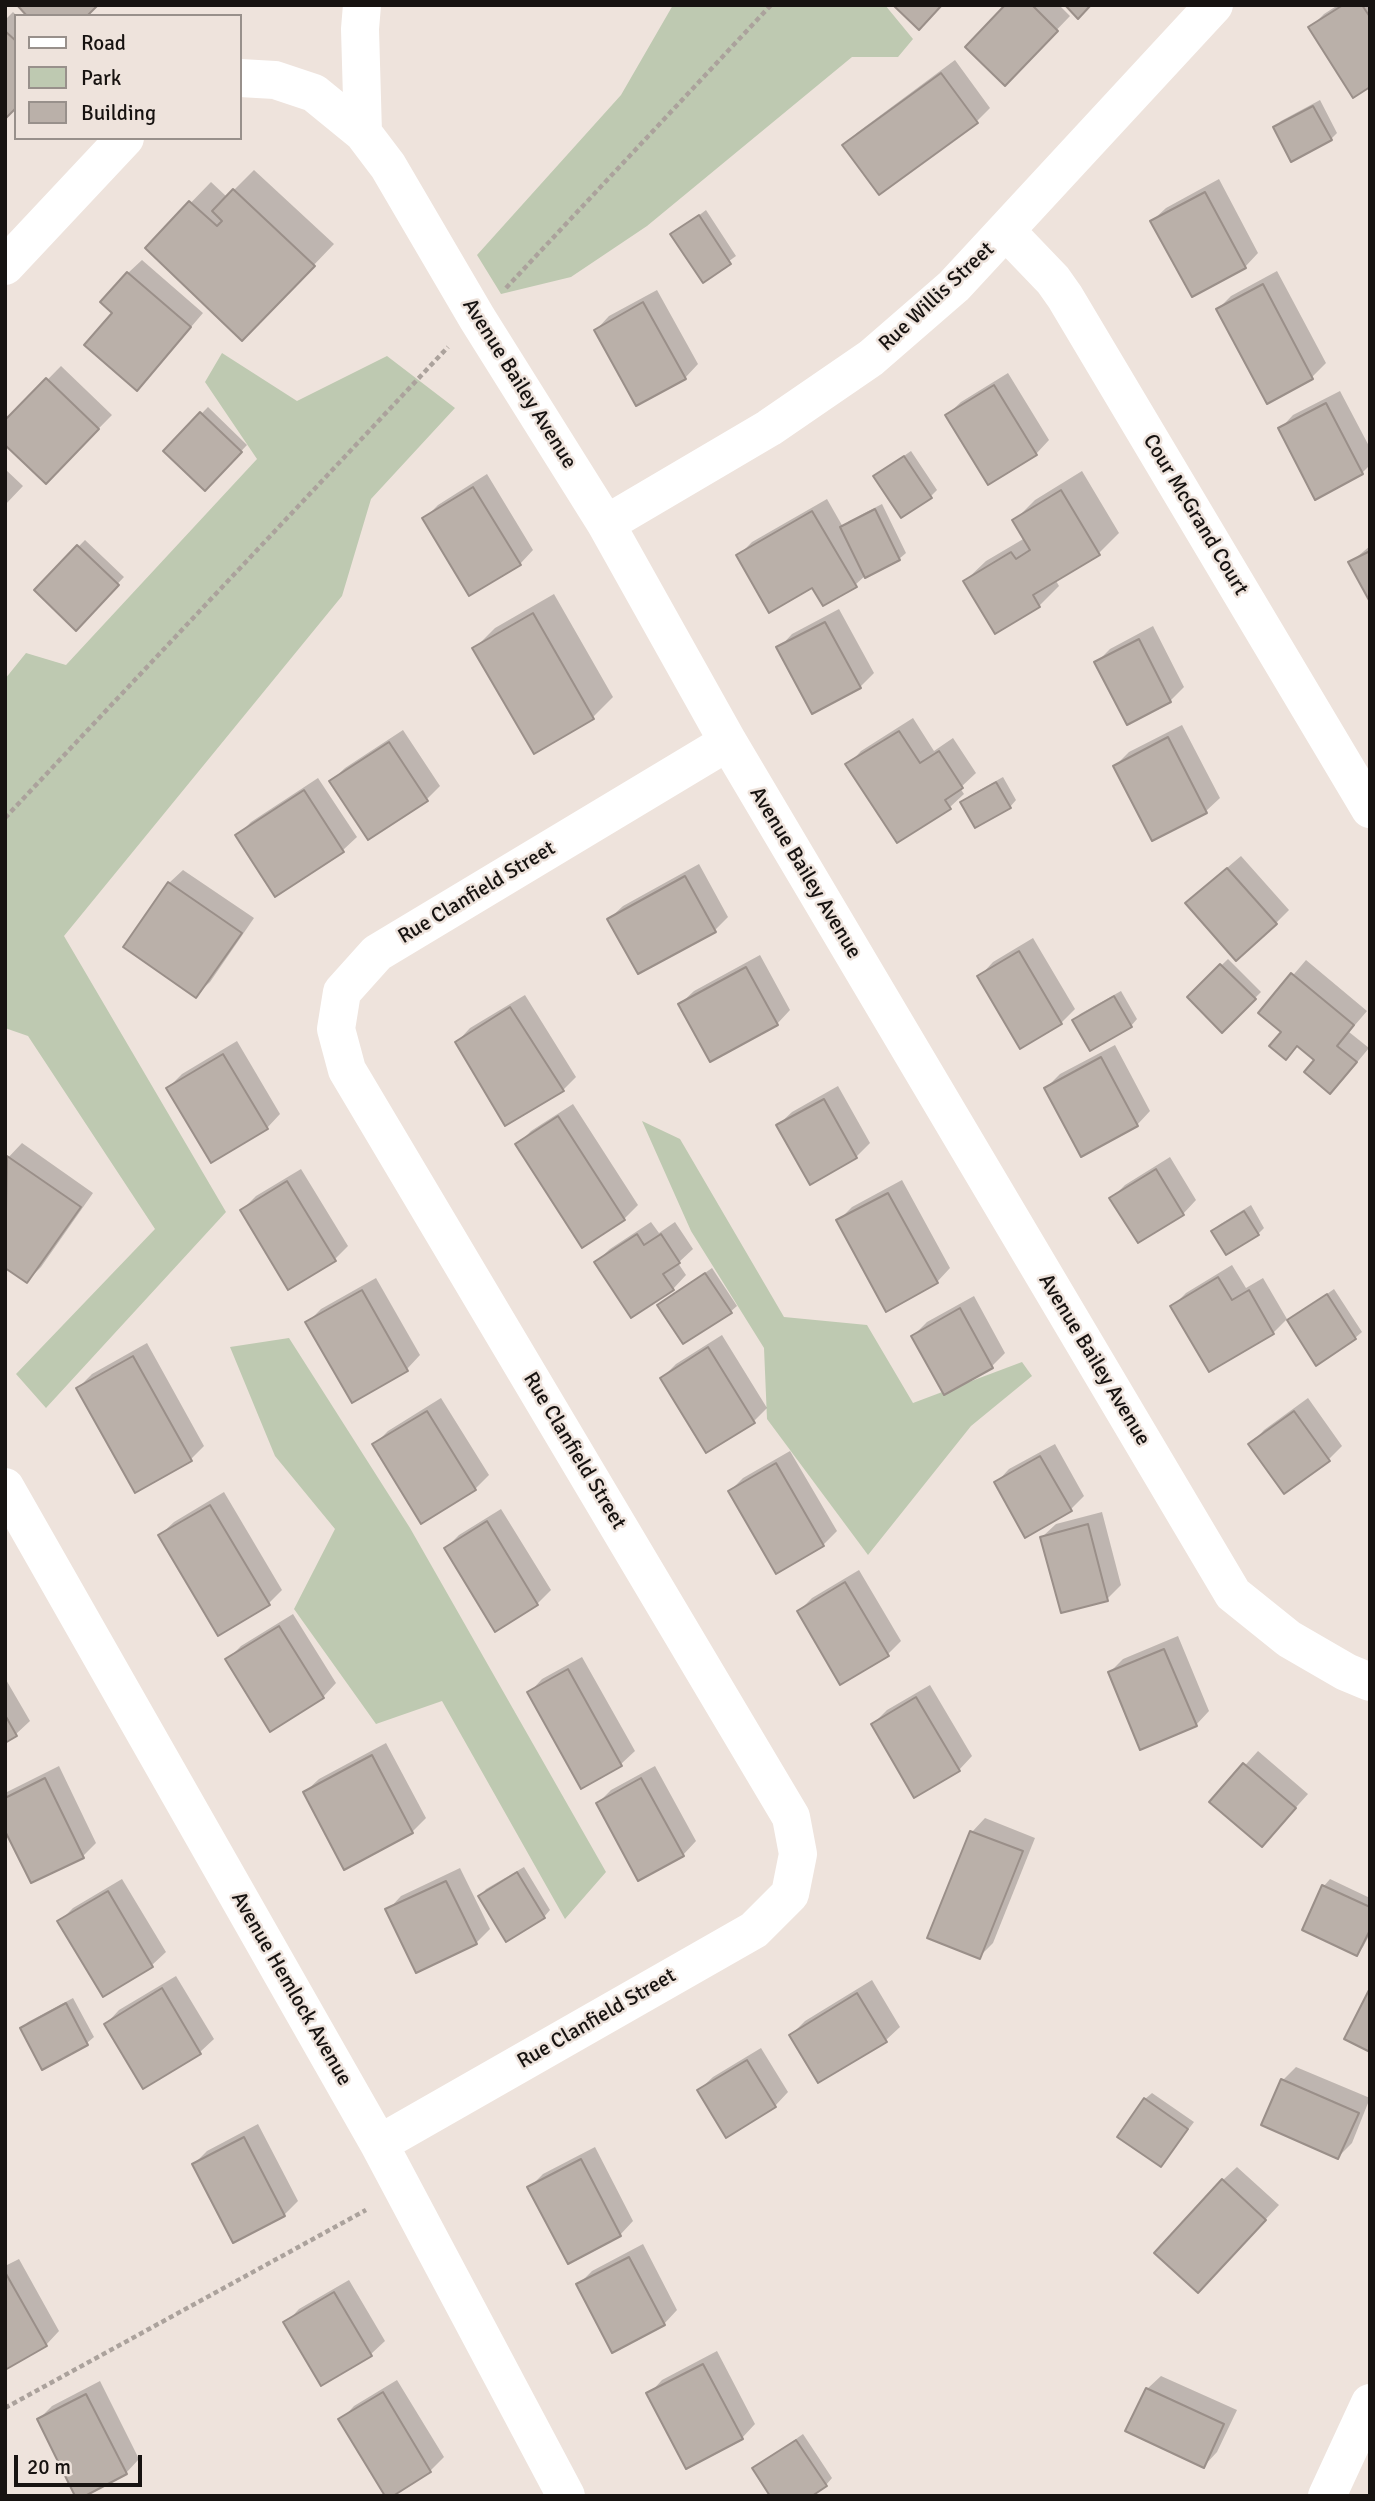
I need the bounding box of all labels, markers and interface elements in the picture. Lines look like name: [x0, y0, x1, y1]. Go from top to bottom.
legend: [14, 14, 242, 140]
text: Road: [81, 30, 126, 56]
text: Park: [81, 65, 121, 91]
text: Building: [81, 100, 156, 126]
street label: Rue Willis Street: [874, 237, 1000, 357]
street label: Avenue Bailey Avenue: [456, 294, 582, 474]
street label: Cour McGrand Court: [1137, 430, 1253, 600]
street label: Avenue Bailey Avenue: [744, 783, 866, 963]
street label: Rue Clanfield Street: [394, 836, 560, 950]
street label: Avenue Bailey Avenue: [1033, 1270, 1155, 1450]
street label: Rue Clanfield Street: [517, 1368, 631, 1534]
street label: Avenue Hemlock Avenue: [225, 1888, 357, 2090]
street label: Rue Clanfield Street: [513, 1963, 681, 2075]
scale bar: [18, 2442, 145, 2486]
text: 20 m: [27, 2454, 71, 2480]

